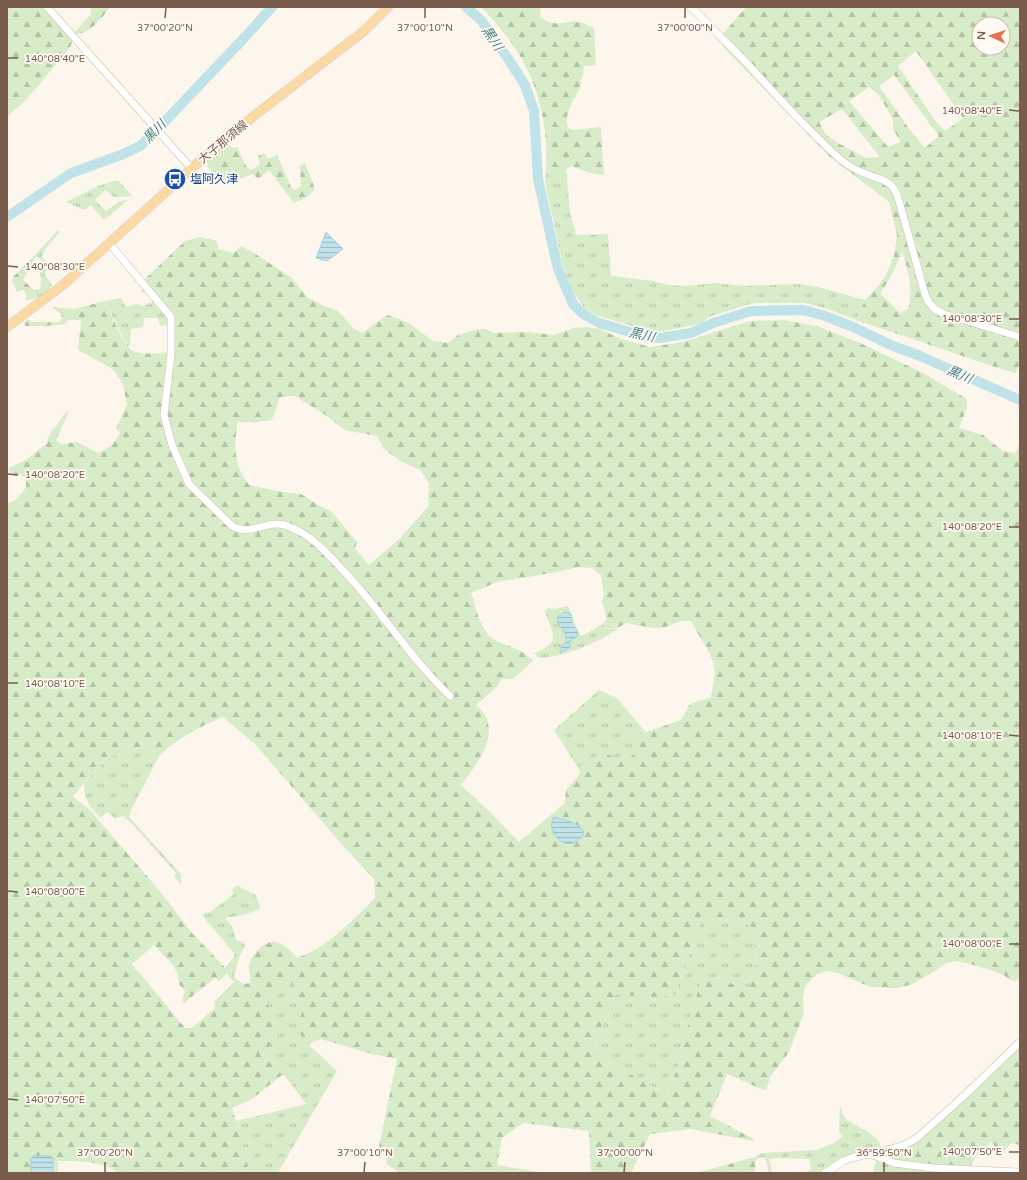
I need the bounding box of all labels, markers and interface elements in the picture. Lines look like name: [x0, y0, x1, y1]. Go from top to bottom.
north arrow: [971, 16, 1011, 56]
text: 37°00'20"N: [137, 22, 193, 34]
text: 37°00'10"N: [397, 22, 453, 34]
text: 37°00'00"N: [657, 22, 713, 34]
water label: 黒川: [478, 23, 507, 55]
text: N: [975, 31, 988, 40]
text: 140°08'40"E: [25, 53, 85, 65]
text: 140°08'40"E: [942, 105, 1002, 117]
water label: 黒川: [140, 115, 171, 147]
street label: 大子那須線: [196, 117, 250, 167]
bus stop icon: 塩阿久津: [162, 166, 188, 192]
place label: 塩阿久津: [190, 172, 238, 186]
text: 140°08'30"E: [25, 261, 85, 273]
text: 140°08'30"E: [942, 313, 1002, 325]
water label: 黒川: [627, 324, 658, 346]
water label: 黒川: [945, 362, 977, 388]
text: 140°08'20"E: [25, 469, 85, 481]
text: 140°08'20"E: [942, 521, 1002, 533]
text: 140°08'10"E: [25, 678, 85, 690]
text: 140°08'10"E: [942, 730, 1002, 742]
text: 140°08'00"E: [25, 886, 85, 898]
text: 140°08'00"E: [942, 938, 1002, 950]
text: 140°07'50"E: [25, 1094, 85, 1106]
text: 140°07'50"E: [942, 1146, 1002, 1158]
text: 37°00'20"N: [77, 1147, 133, 1159]
text: 37°00'10"N: [337, 1147, 393, 1159]
text: 37°00'00"N: [597, 1147, 653, 1159]
text: 36°59'50"N: [856, 1147, 912, 1159]

